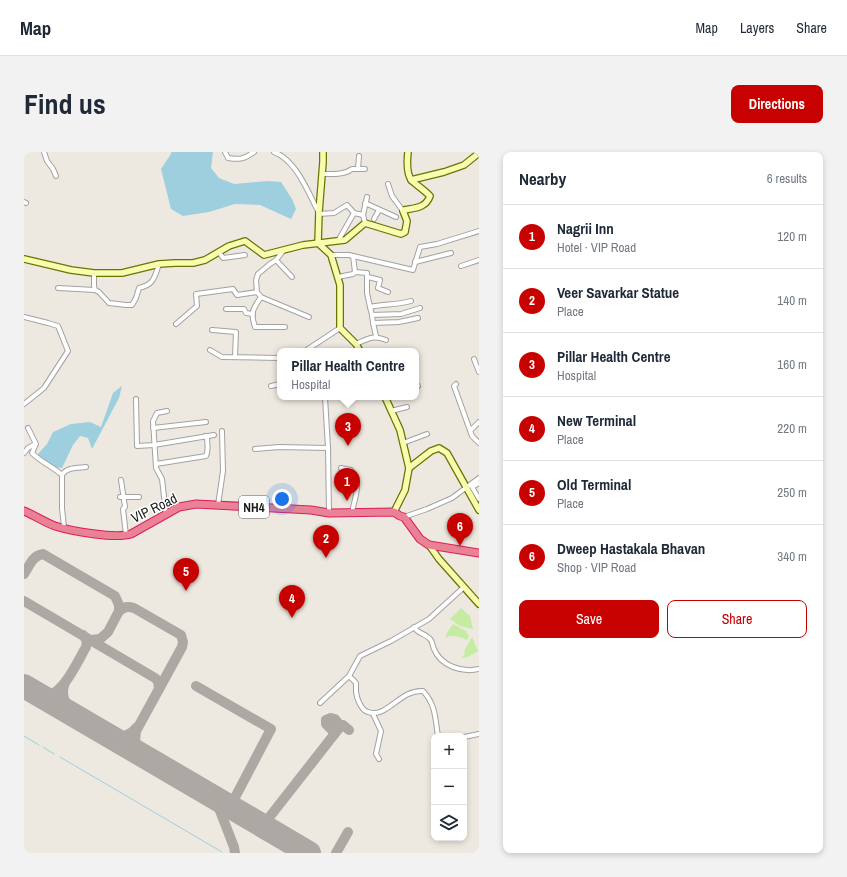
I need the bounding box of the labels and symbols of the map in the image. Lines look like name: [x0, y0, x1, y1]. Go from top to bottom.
pin: 3: [335, 413, 361, 446]
pin: 1: [334, 468, 360, 501]
street label: VIP Road: [128, 489, 180, 527]
your location: [272, 489, 292, 509]
road number: NH4: [239, 496, 269, 518]
pin: 6: [447, 513, 473, 546]
pin: 2: [313, 525, 339, 558]
pin: 5: [173, 558, 199, 591]
pin: 4: [279, 585, 305, 618]

